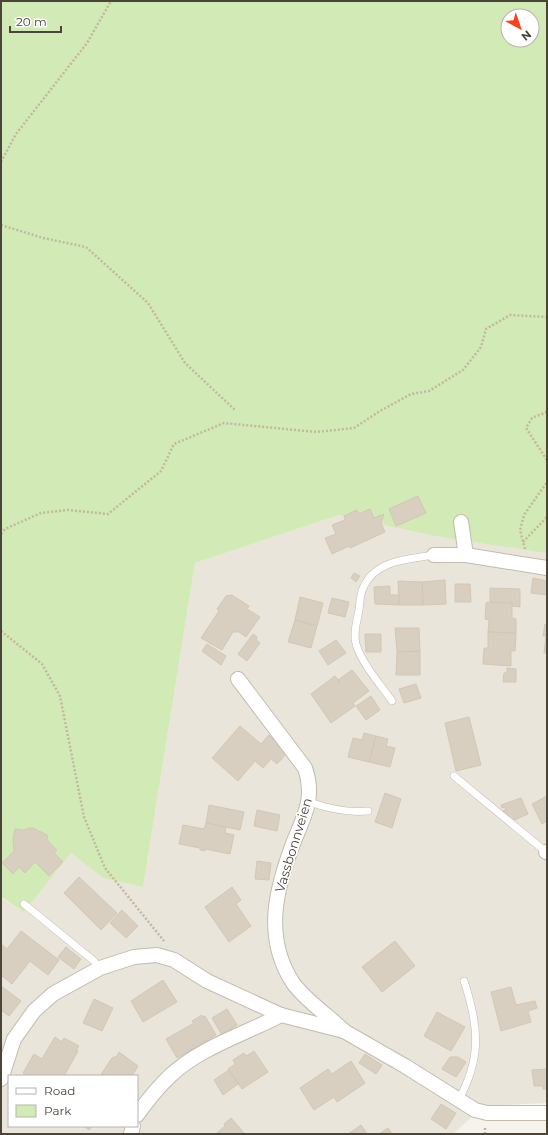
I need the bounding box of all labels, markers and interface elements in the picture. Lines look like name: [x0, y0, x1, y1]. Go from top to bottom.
scale bar: [10, 8, 61, 34]
north arrow: [500, 8, 540, 48]
text: 20 m: [16, 14, 47, 29]
text: N: [519, 27, 534, 44]
street label: Vassbonnveien: [271, 796, 315, 894]
legend: [8, 1075, 138, 1127]
text: Road: [44, 1083, 75, 1098]
text: Park: [44, 1103, 72, 1118]

